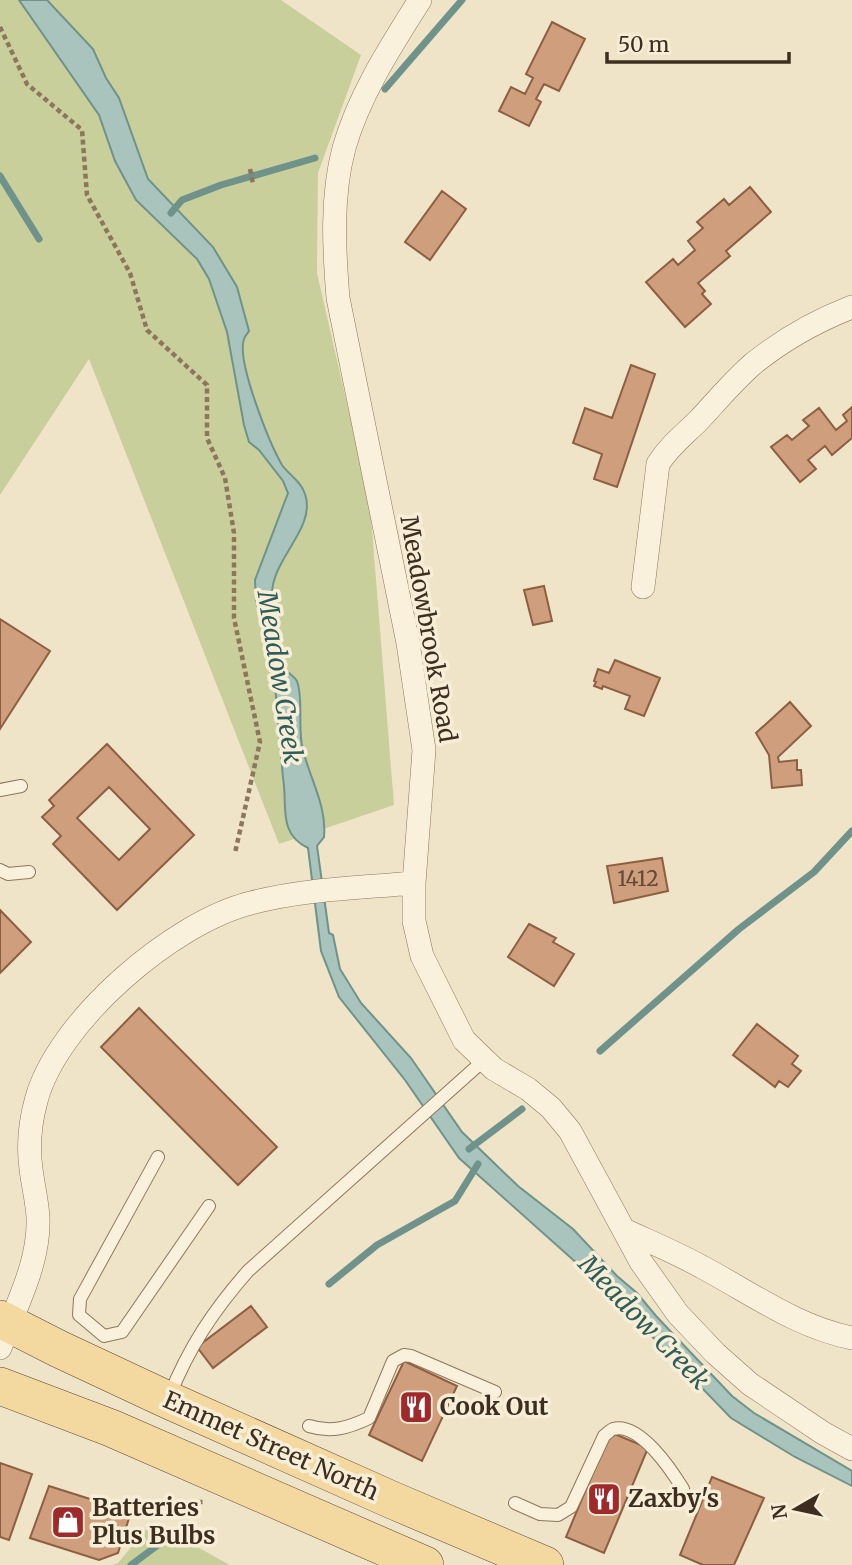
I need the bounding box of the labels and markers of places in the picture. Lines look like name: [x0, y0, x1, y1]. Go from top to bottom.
restaurant icon: Cook Out: [397, 1388, 435, 1426]
place label: Cook Out: [440, 1391, 549, 1422]
restaurant icon: Zaxby's: [585, 1480, 623, 1518]
place label: Zaxby's: [628, 1483, 719, 1514]
place label: Batteries Plus Bulbs: [92, 1492, 215, 1551]
shop icon: Batteries Plus Bulbs: [49, 1503, 87, 1541]

